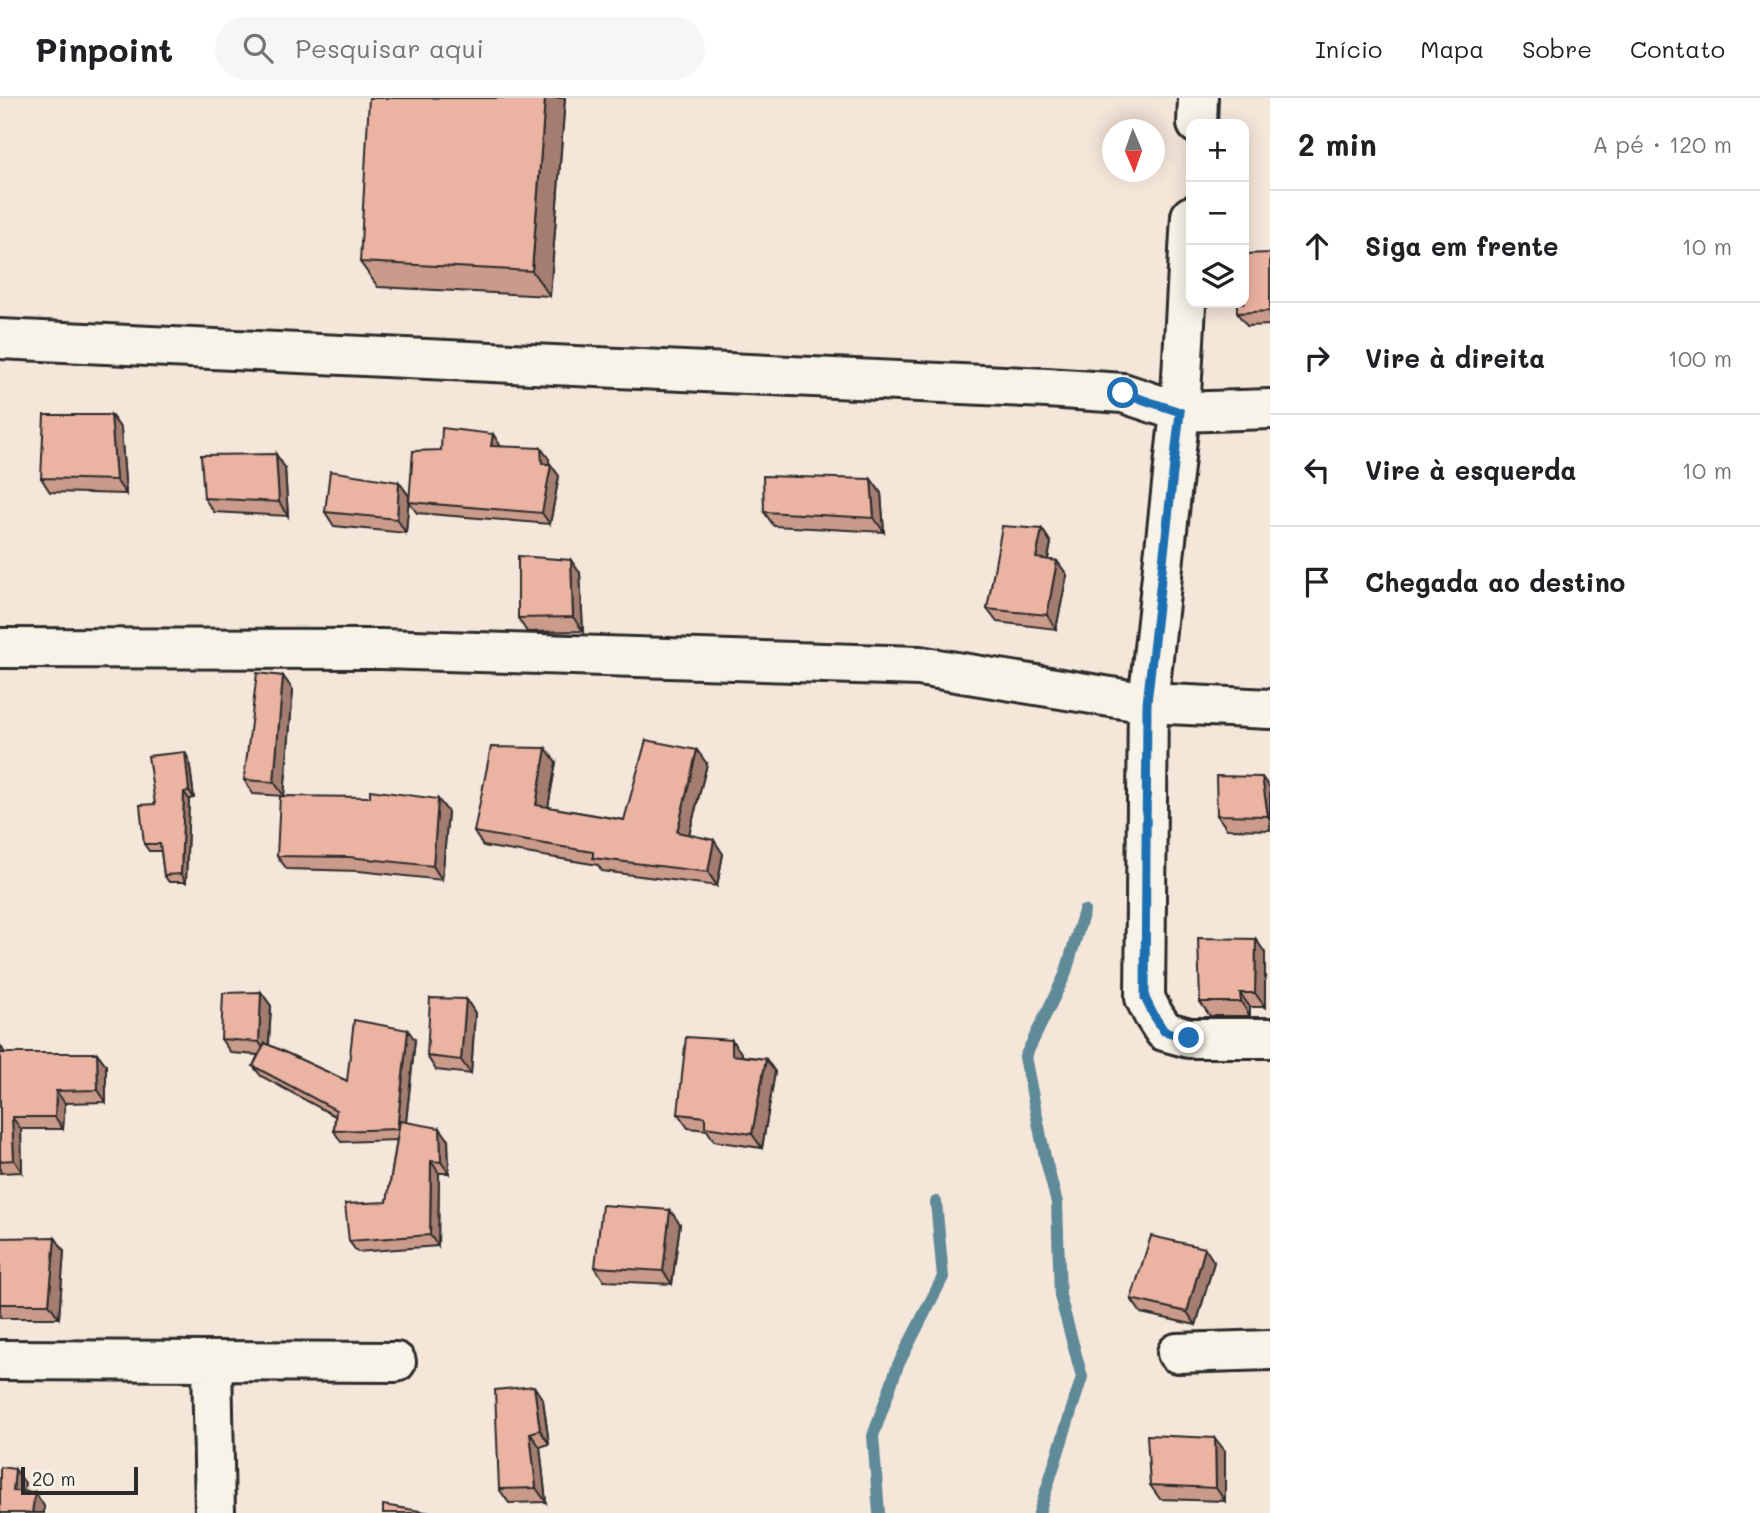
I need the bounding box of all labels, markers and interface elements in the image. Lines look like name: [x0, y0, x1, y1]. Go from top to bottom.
search box: [215, 17, 705, 80]
text: Pinpoint: [35, 27, 173, 70]
icon: search: [239, 29, 277, 67]
text: Pesquisar aqui: [295, 31, 484, 65]
text: Início: [1315, 33, 1382, 64]
text: Mapa: [1420, 33, 1484, 64]
text: Sobre: [1522, 33, 1592, 64]
text: Contato: [1630, 33, 1725, 64]
north arrow: [1102, 119, 1165, 182]
map controls: [1186, 119, 1249, 308]
button: +: [1186, 119, 1249, 182]
text: 2 min: [1298, 124, 1377, 164]
text: A pé · 120 m: [1593, 129, 1732, 159]
button: −: [1186, 182, 1249, 245]
icon: ahead: [1298, 227, 1336, 265]
text: Siga em frente: [1365, 229, 1559, 263]
text: 10 m: [1682, 231, 1732, 261]
button: layers: [1186, 245, 1249, 308]
icon: right: [1298, 339, 1336, 377]
text: Vire à direita: [1365, 341, 1545, 375]
text: 100 m: [1668, 343, 1732, 373]
route start: [1107, 377, 1138, 408]
icon: left: [1298, 451, 1336, 489]
text: Vire à esquerda: [1365, 453, 1576, 487]
text: 10 m: [1682, 455, 1732, 485]
icon: arrive: [1298, 563, 1336, 601]
text: Chegada ao destino: [1365, 565, 1625, 599]
route end: [1173, 1022, 1204, 1053]
scale bar: [21, 1464, 138, 1496]
text: 20 m: [32, 1466, 76, 1491]

